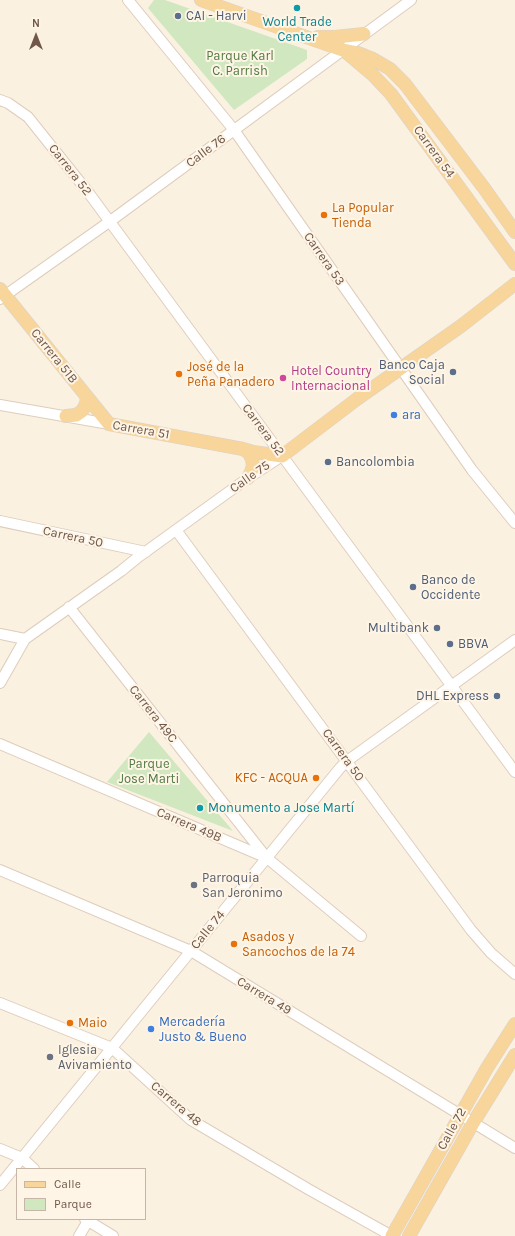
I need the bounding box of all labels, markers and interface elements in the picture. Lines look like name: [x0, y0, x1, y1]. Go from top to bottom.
marker: World Trade Center: [292, 3, 302, 13]
place label: CAI - Harvi: [186, 8, 247, 24]
marker: CAI - Harvi: [173, 11, 183, 21]
place label: World Trade Center: [262, 14, 332, 45]
north arrow: [16, 16, 56, 56]
text: N: [32, 17, 40, 30]
park label: Parque Karl C. Parrish: [206, 48, 274, 79]
street label: Carrera 54: [410, 123, 458, 181]
street label: Calle 76: [183, 131, 229, 171]
street label: Carrera 52: [45, 141, 95, 199]
place label: La Popular Tienda: [332, 200, 394, 231]
marker: La Popular Tienda: [319, 210, 329, 220]
street label: Carrera 53: [300, 229, 348, 289]
street label: Carrera 51B: [27, 326, 81, 386]
place label: Banco Caja Social: [379, 357, 445, 388]
place label: José de la Peña Panadero: [187, 359, 274, 390]
place label: Hotel Country Internacional: [291, 363, 372, 394]
marker: Banco Caja Social: [448, 367, 458, 377]
marker: José de la Peña Panadero: [174, 369, 184, 379]
marker: Hotel Country Internacional: [278, 373, 288, 383]
street label: Carrera 52: [238, 401, 288, 459]
place label: ara: [402, 407, 421, 423]
marker: ara: [389, 410, 399, 420]
street label: Carrera 51: [111, 417, 171, 443]
place label: Bancolombia: [336, 454, 415, 470]
marker: Bancolombia: [323, 457, 333, 467]
street label: Calle 75: [227, 458, 273, 496]
street label: Carrera 50: [41, 523, 105, 551]
place label: Banco de Occidente: [421, 572, 480, 603]
marker: Banco de Occidente: [408, 582, 418, 592]
place label: Multibank: [368, 620, 429, 636]
marker: Multibank: [432, 623, 442, 633]
place label: BBVA: [458, 636, 489, 652]
marker: BBVA: [445, 639, 455, 649]
street label: Carrera 49C: [126, 682, 180, 746]
place label: DHL Express: [416, 688, 489, 704]
marker: DHL Express: [492, 691, 502, 701]
street label: Carrera 50: [319, 726, 367, 784]
park label: Parque Jose Marti: [119, 756, 179, 787]
place label: KFC - ACQUA: [235, 770, 308, 786]
marker: KFC - ACQUA: [311, 773, 321, 783]
place label: Monumento a Jose Martí: [208, 800, 354, 816]
marker: Monumento a Jose Martí: [195, 803, 205, 813]
street label: Carrera 49B: [154, 804, 224, 846]
place label: Parroquia San Jeronimo: [202, 870, 283, 901]
marker: Parroquia San Jeronimo: [189, 880, 199, 890]
street label: Calle 74: [188, 907, 228, 953]
place label: Asados y Sancochos de la 74: [242, 929, 355, 960]
marker: Asados y Sancochos de la 74: [229, 939, 239, 949]
street label: Carrera 49: [234, 974, 294, 1018]
place label: Mercadería Justo & Bueno: [159, 1014, 247, 1045]
place label: Maio: [78, 1015, 107, 1031]
marker: Maio: [65, 1018, 75, 1028]
marker: Mercadería Justo & Bueno: [146, 1024, 156, 1034]
place label: Iglesia Avivamiento: [58, 1042, 132, 1073]
marker: Iglesia Avivamiento: [45, 1052, 55, 1062]
street label: Carrera 48: [147, 1078, 205, 1130]
street label: Calle 72: [434, 1105, 470, 1153]
legend: [16, 1168, 146, 1220]
text: Calle: [54, 1177, 81, 1191]
text: Parque: [54, 1197, 92, 1211]

